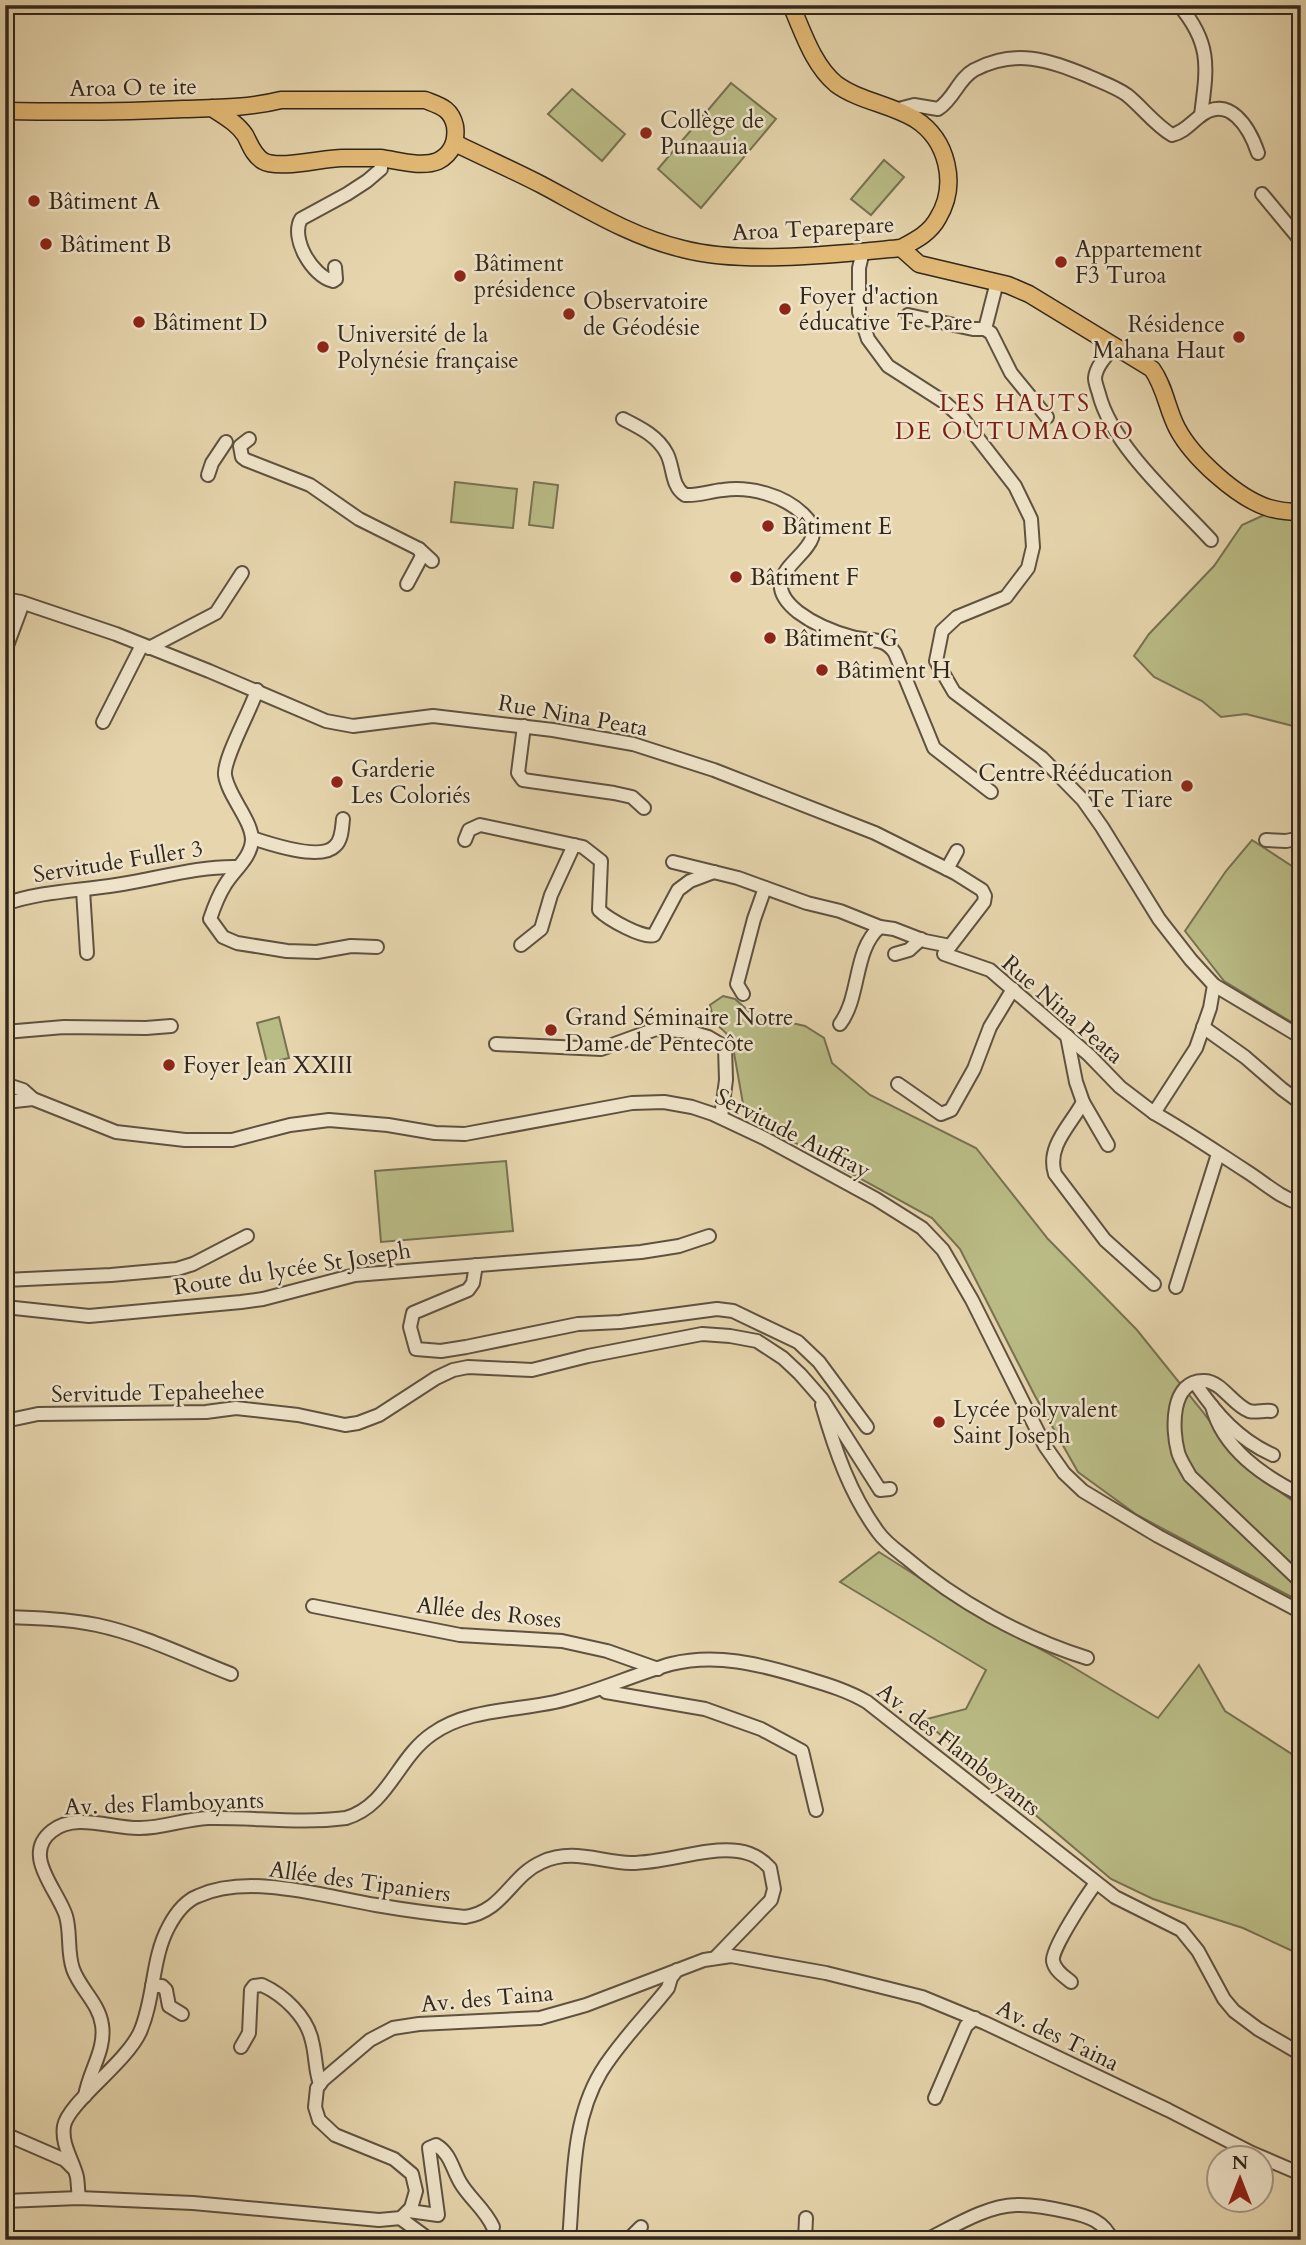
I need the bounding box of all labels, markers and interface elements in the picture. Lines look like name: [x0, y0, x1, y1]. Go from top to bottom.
street label: Aroa O te ite: [69, 71, 197, 104]
place label: Collège de Punaauia: [660, 105, 764, 162]
marker: Collège de Punaauia: [638, 125, 654, 141]
place label: Bâtiment A: [48, 186, 161, 217]
marker: Bâtiment A: [26, 193, 42, 209]
street label: Aroa Teparepare: [731, 209, 895, 248]
place label: Bâtiment B: [60, 229, 171, 260]
place label: Appartement F3 Turoa: [1075, 234, 1202, 291]
marker: Bâtiment B: [38, 236, 54, 252]
place label: Bâtiment présidence: [474, 248, 576, 305]
marker: Appartement F3 Turoa: [1053, 254, 1069, 270]
marker: Bâtiment présidence: [452, 268, 468, 284]
place label: Foyer d'action éducative Te Pare: [799, 281, 973, 338]
place label: Observatoire de Géodésie: [583, 286, 708, 343]
marker: Foyer d'action éducative Te Pare: [777, 301, 793, 317]
marker: Observatoire de Géodésie: [561, 306, 577, 322]
place label: Bâtiment D: [153, 307, 267, 338]
place label: Résidence Mahana Haut: [1093, 309, 1225, 366]
marker: Bâtiment D: [131, 314, 147, 330]
place label: Université de la Polynésie française: [337, 319, 519, 376]
marker: Résidence Mahana Haut: [1231, 329, 1247, 345]
marker: Université de la Polynésie française: [315, 339, 331, 355]
district label: LES HAUTS DE OUTUMAORO: [895, 387, 1135, 448]
place label: Bâtiment E: [782, 511, 892, 542]
marker: Bâtiment E: [760, 518, 776, 534]
place label: Bâtiment F: [750, 562, 859, 593]
marker: Bâtiment F: [728, 569, 744, 585]
place label: Bâtiment G: [784, 623, 898, 654]
marker: Bâtiment G: [762, 630, 778, 646]
place label: Bâtiment H: [836, 655, 951, 686]
marker: Bâtiment H: [814, 662, 830, 678]
street label: Rue Nina Peata: [496, 687, 650, 744]
place label: Garderie Les Coloriés: [351, 754, 471, 811]
place label: Centre Rééducation Te Tiare: [978, 758, 1173, 815]
marker: Garderie Les Coloriés: [329, 774, 345, 790]
marker: Centre Rééducation Te Tiare: [1179, 778, 1195, 794]
street label: Servitude Fuller 3: [31, 833, 205, 890]
street label: Rue Nina Peata: [995, 948, 1130, 1071]
place label: Grand Séminaire Notre Dame de Pentecôte: [565, 1002, 794, 1059]
marker: Grand Séminaire Notre Dame de Pentecôte: [543, 1022, 559, 1038]
place label: Foyer Jean XXIII: [183, 1050, 353, 1081]
marker: Foyer Jean XXIII: [161, 1057, 177, 1073]
street label: Servitude Auffray: [710, 1081, 876, 1186]
street label: Route du lycée St Joseph: [171, 1234, 413, 1303]
street label: Servitude Tepaheehee: [51, 1375, 265, 1410]
place label: Lycée polyvalent Saint Joseph: [953, 1394, 1118, 1451]
marker: Lycée polyvalent Saint Joseph: [931, 1414, 947, 1430]
street label: Allée des Roses: [415, 1589, 563, 1636]
street label: Av. des Flamboyants: [870, 1676, 1047, 1823]
street label: Av. des Flamboyants: [64, 1785, 264, 1822]
street label: Allée des Tipaniers: [267, 1853, 453, 1910]
street label: Av. des Taina: [420, 1977, 555, 2020]
street label: Av. des Taina: [991, 1992, 1124, 2079]
north arrow: [1204, 2144, 1274, 2214]
text: N: [1232, 2150, 1249, 2176]

